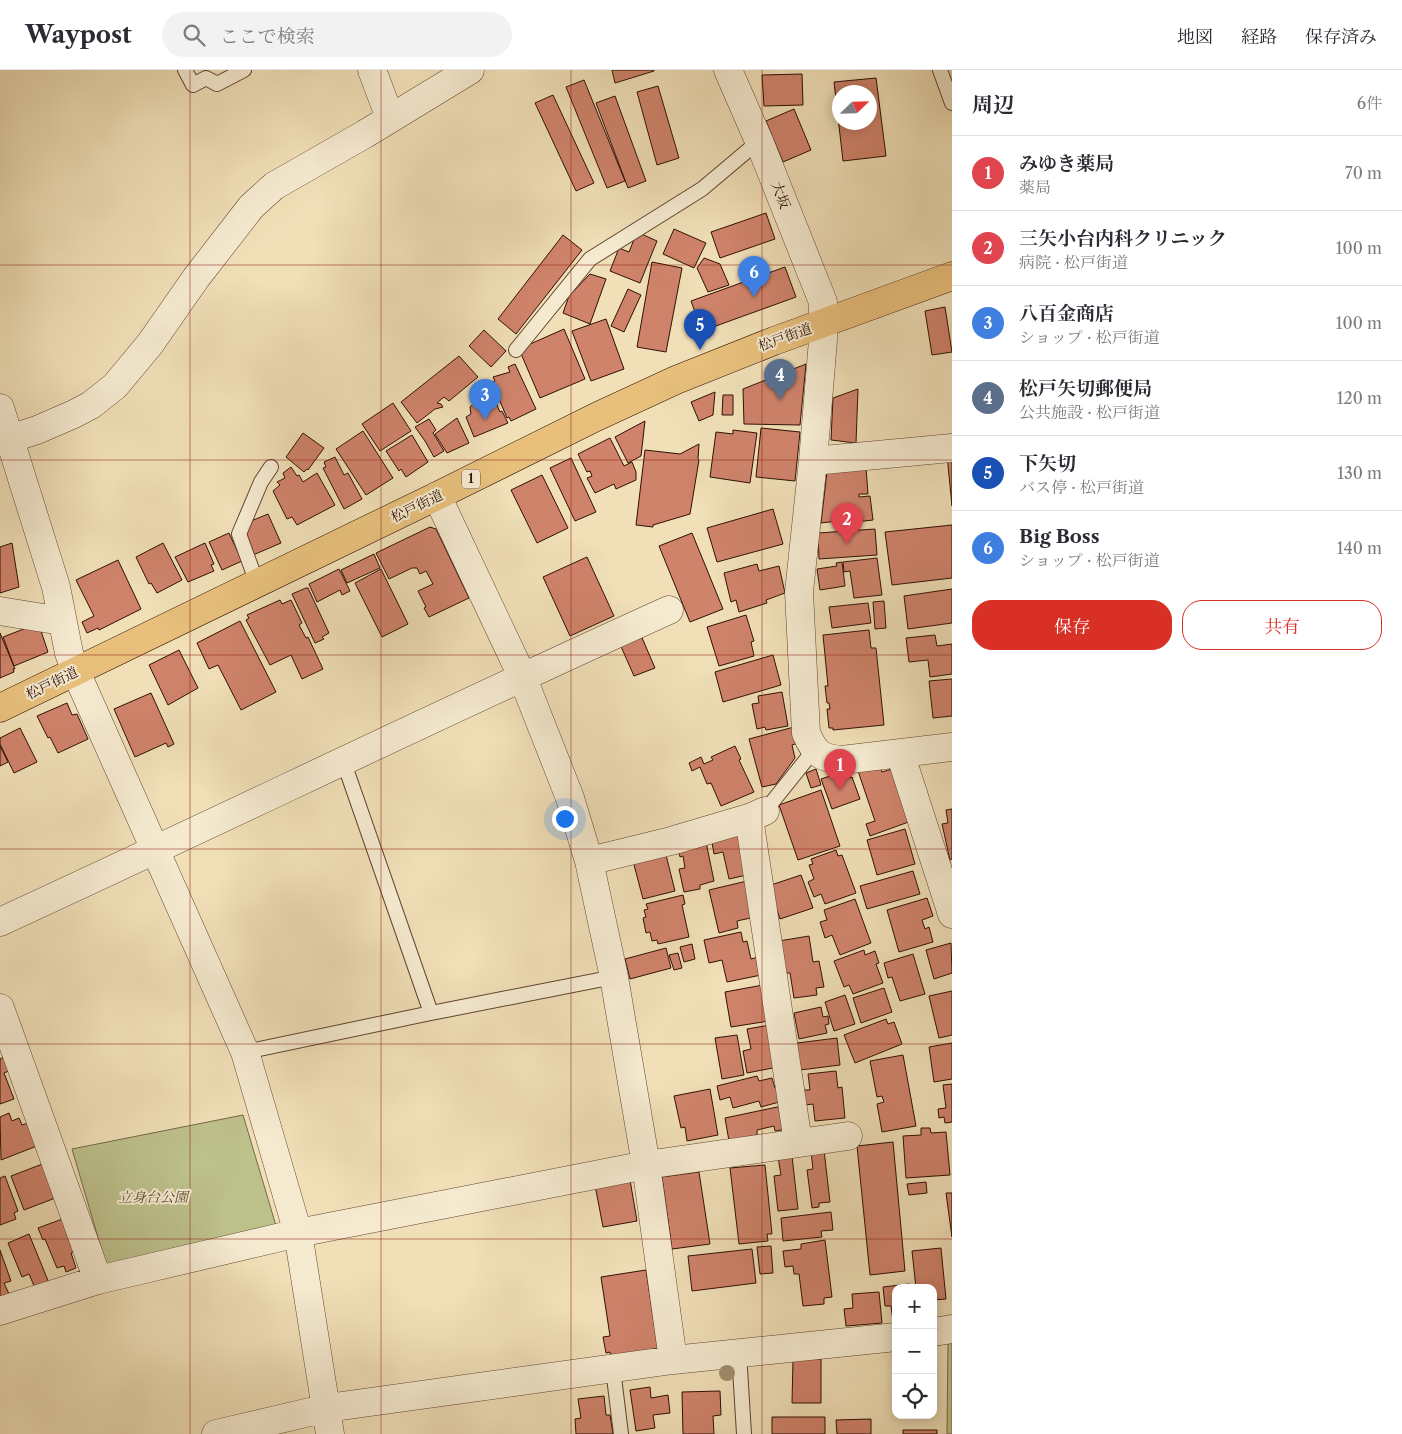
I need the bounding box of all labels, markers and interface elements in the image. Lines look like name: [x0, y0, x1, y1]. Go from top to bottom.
search box: [162, 12, 512, 57]
text: Waypost: [25, 20, 132, 49]
icon: search: [180, 21, 208, 49]
text: ここで検索: [220, 25, 315, 48]
text: 地図: [1177, 26, 1213, 48]
text: 経路: [1241, 26, 1277, 48]
text: 保存済み: [1305, 26, 1377, 48]
north arrow: [832, 85, 877, 130]
text: 周辺: [972, 92, 1014, 117]
text: 6件: [1357, 93, 1382, 113]
text: みゆき薬局: [1019, 152, 1114, 175]
text: 1: [984, 163, 992, 183]
text: 70 m: [1345, 163, 1382, 183]
text: 薬局: [1019, 177, 1051, 197]
street label: 大坂: [768, 179, 794, 211]
text: 三矢小台内科クリニック: [1019, 227, 1227, 250]
text: 2: [983, 238, 993, 258]
text: 100 m: [1336, 238, 1382, 258]
text: 病院 · 松戸街道: [1019, 252, 1128, 272]
pin: 6: [738, 256, 770, 297]
text: 八百金商店: [1019, 302, 1114, 325]
pin: 5: [684, 309, 716, 350]
text: 3: [983, 313, 993, 333]
text: 100 m: [1336, 313, 1382, 333]
street label: 松戸街道: [756, 319, 814, 355]
text: ショップ · 松戸街道: [1019, 327, 1160, 347]
pin: 4: [764, 359, 796, 400]
text: 松戸矢切郵便局: [1019, 377, 1152, 400]
pin: 3: [469, 379, 501, 420]
text: 4: [983, 388, 993, 408]
text: 120 m: [1337, 388, 1382, 408]
text: 公共施設 · 松戸街道: [1019, 402, 1160, 422]
text: 下矢切: [1019, 452, 1076, 475]
text: 5: [984, 463, 992, 483]
text: 130 m: [1337, 463, 1382, 483]
road number: 1: [462, 469, 480, 488]
text: バス停 · 松戸街道: [1019, 477, 1144, 497]
street label: 松戸街道: [388, 486, 446, 526]
pin: 2: [831, 503, 863, 544]
text: Big Boss: [1019, 525, 1099, 548]
text: 6: [983, 538, 993, 558]
text: 140 m: [1337, 538, 1382, 558]
text: ショップ · 松戸街道: [1019, 550, 1160, 570]
button: 保存: [972, 600, 1172, 650]
button: 共有: [1182, 600, 1382, 650]
street label: 松戸街道: [23, 663, 81, 703]
pin: 1: [824, 749, 856, 790]
your location: [552, 806, 578, 832]
park label: 立身台公園: [118, 1188, 190, 1206]
map controls: [892, 1284, 937, 1419]
button: +: [892, 1284, 937, 1329]
button: −: [892, 1329, 937, 1374]
button: locate: [892, 1374, 937, 1419]

